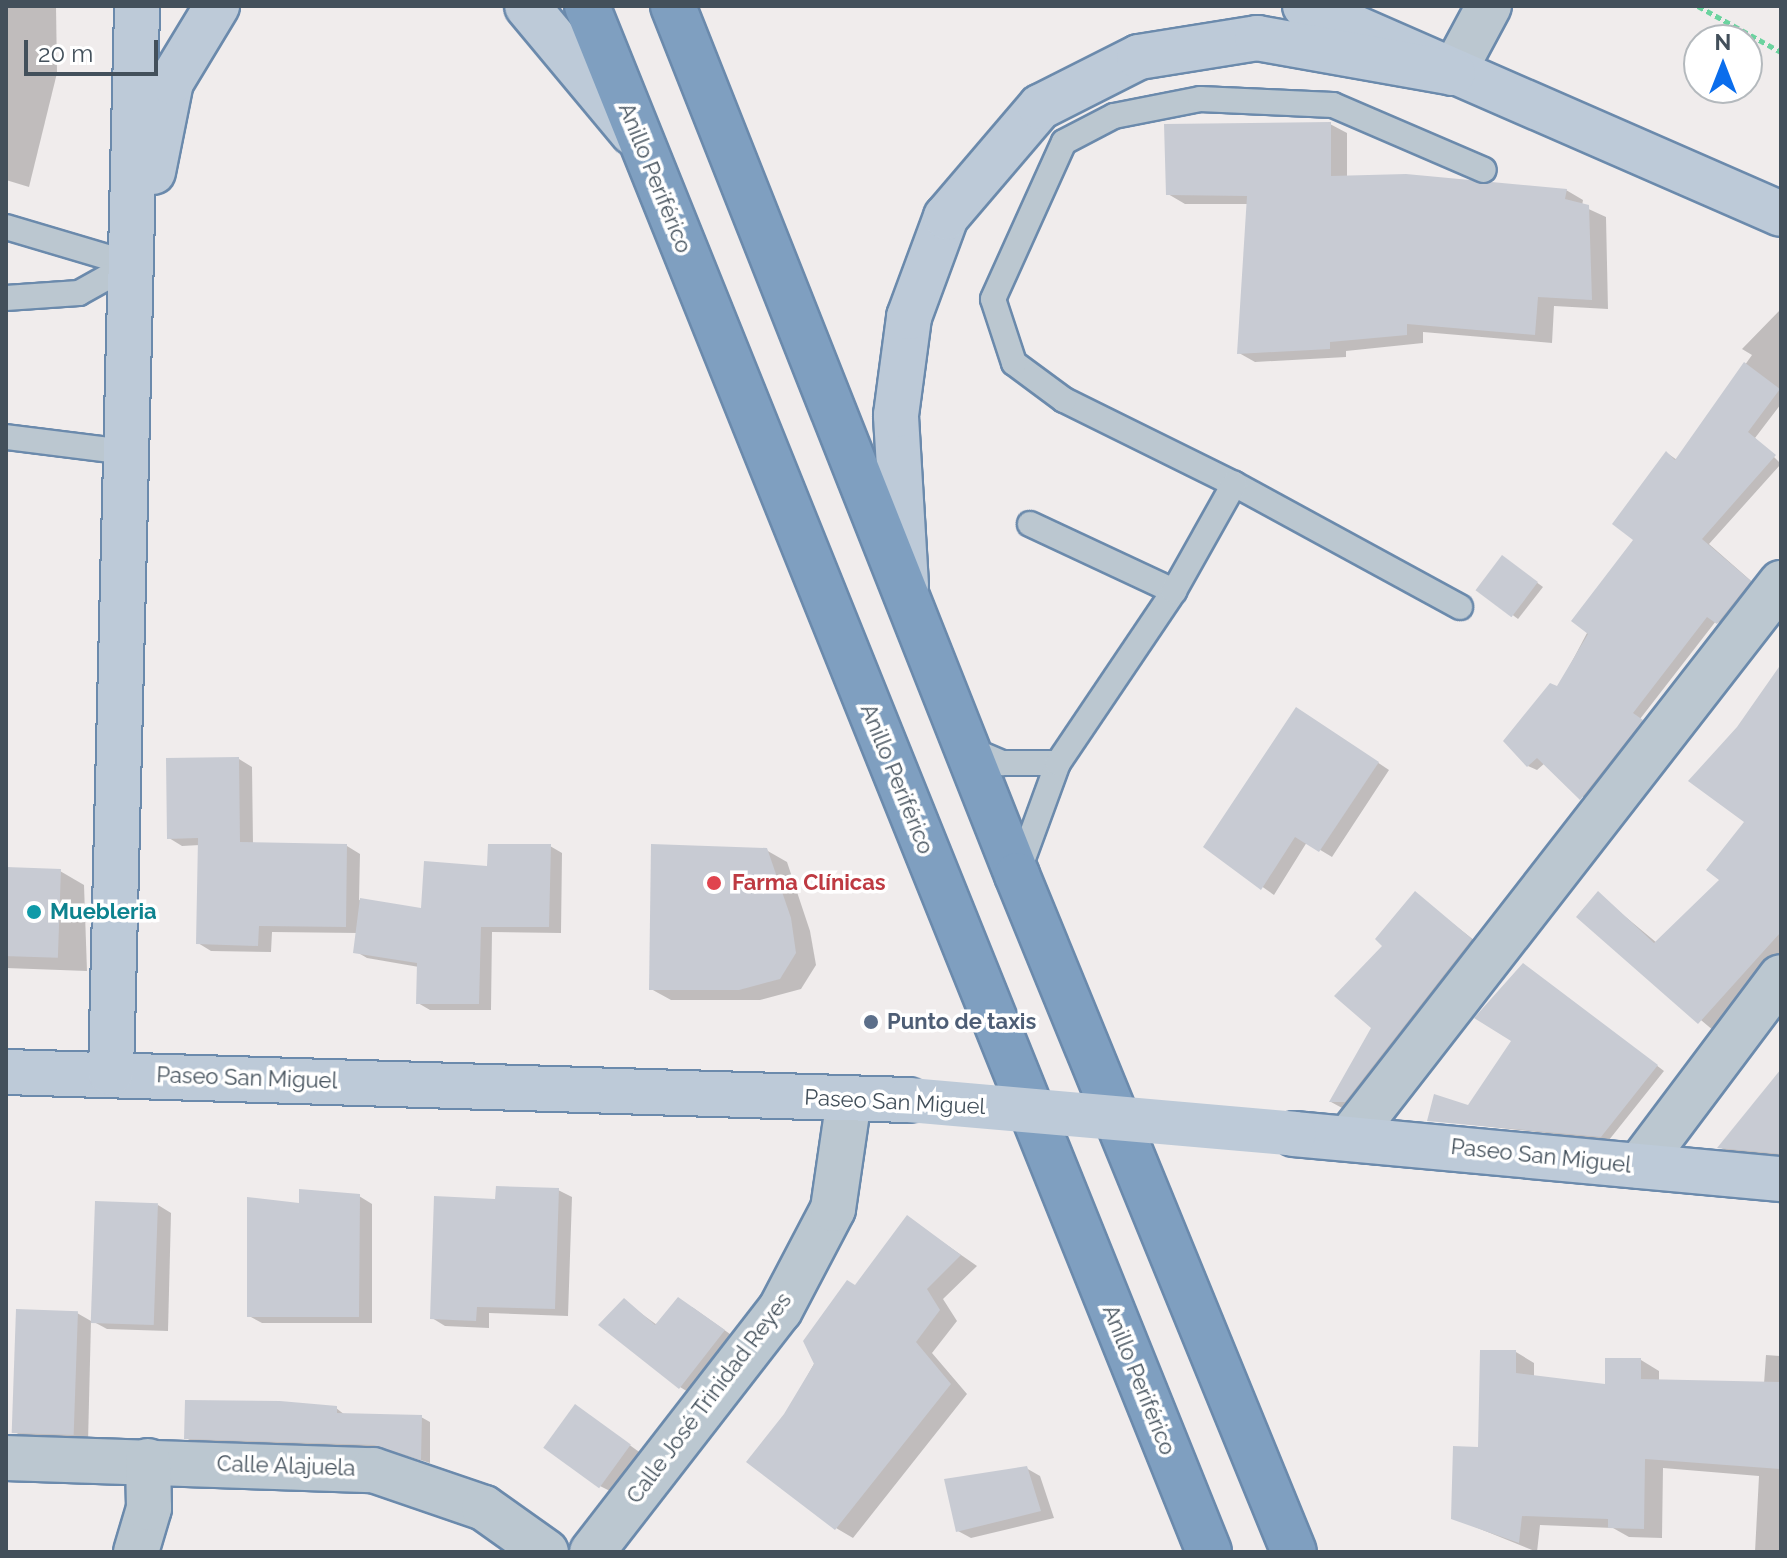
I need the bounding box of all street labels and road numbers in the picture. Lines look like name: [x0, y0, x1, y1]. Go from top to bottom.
street label: Anillo Periférico: [613, 99, 697, 257]
street label: Anillo Periférico: [855, 700, 939, 858]
street label: Paseo San Miguel: [156, 1062, 338, 1094]
street label: Paseo San Miguel: [804, 1084, 986, 1120]
street label: Paseo San Miguel: [1450, 1133, 1632, 1179]
street label: Calle José Trinidad Reyes: [621, 1287, 797, 1509]
street label: Anillo Periférico: [1097, 1301, 1181, 1459]
street label: Calle Alajuela: [216, 1450, 356, 1482]

